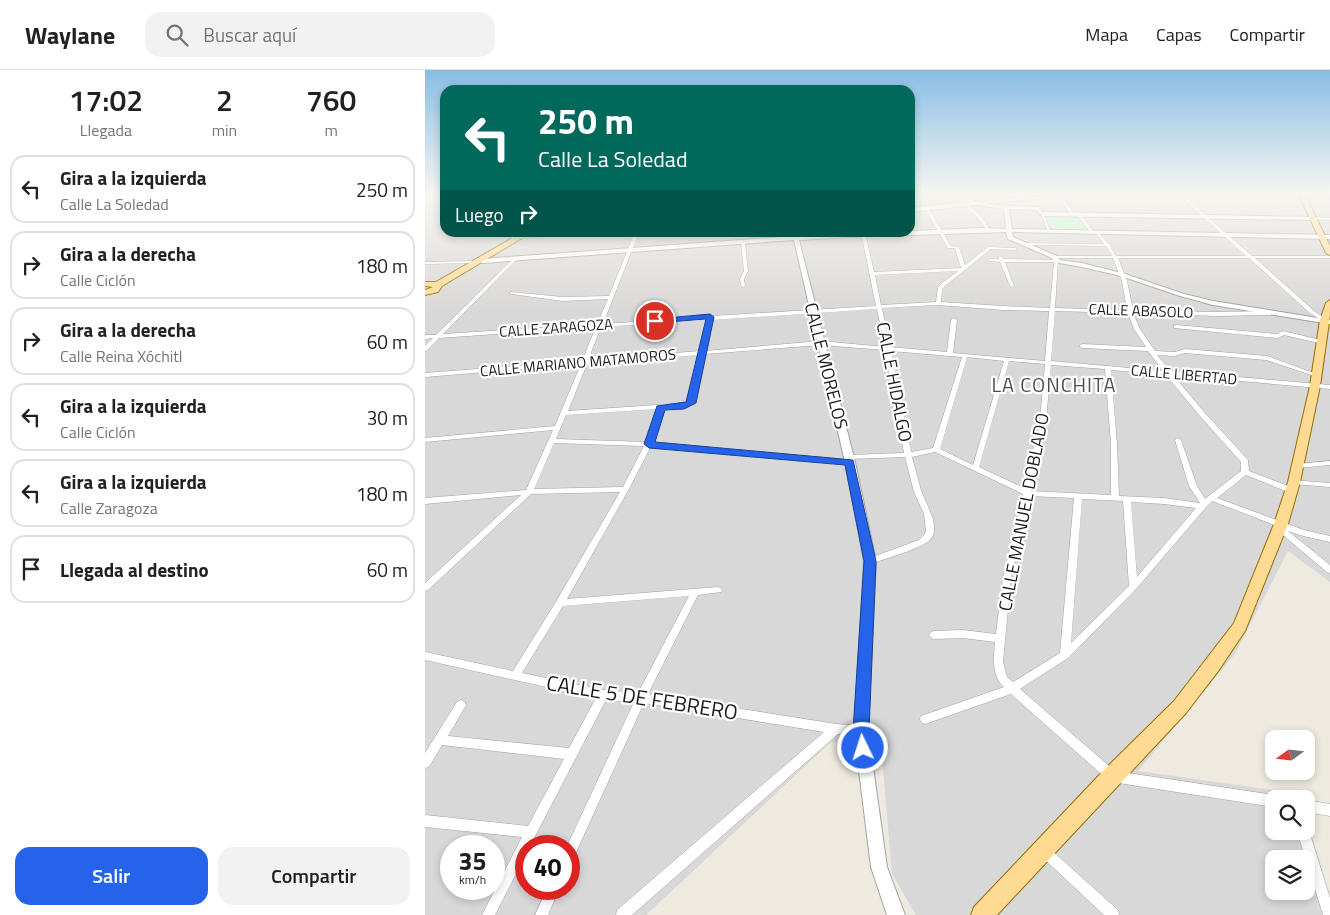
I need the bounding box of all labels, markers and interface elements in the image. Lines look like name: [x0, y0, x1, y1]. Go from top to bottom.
search box: [145, 12, 495, 57]
text: Waylane: [25, 17, 115, 53]
text: Buscar aquí: [203, 20, 296, 49]
icon: search: [163, 21, 191, 49]
text: Mapa: [1085, 21, 1128, 48]
text: Capas: [1156, 21, 1202, 48]
text: Compartir: [1230, 21, 1305, 48]
text: 17:02: [69, 77, 143, 123]
text: 2: [216, 77, 233, 123]
text: 760: [306, 77, 356, 123]
text: 250 m: [538, 94, 634, 148]
icon: left: [455, 105, 520, 170]
text: Llegada: [80, 118, 132, 142]
text: min: [212, 118, 237, 142]
text: m: [324, 118, 338, 142]
text: Calle La Soledad: [538, 142, 688, 176]
text: Gira a la izquierda: [60, 163, 207, 192]
icon: left: [17, 175, 45, 203]
text: 250 m: [356, 175, 408, 204]
text: Calle La Soledad: [60, 192, 169, 216]
text: Luego: [455, 200, 504, 229]
icon: right: [514, 200, 542, 228]
text: Gira a la derecha: [60, 239, 196, 268]
icon: right: [17, 251, 45, 279]
text: 180 m: [356, 251, 408, 280]
text: Calle Ciclón: [60, 268, 136, 292]
street label: CALLE ABASOLO: [1088, 297, 1194, 324]
pin: [634, 300, 676, 342]
street label: CALLE MORELOS: [798, 300, 855, 432]
icon: arrive: [641, 307, 669, 335]
street label: CALLE ZARAGOZA: [498, 312, 614, 343]
text: Gira a la derecha: [60, 315, 196, 344]
street label: CALLE HIDALGO: [870, 320, 919, 444]
icon: right: [17, 327, 45, 355]
text: 60 m: [367, 327, 408, 356]
street label: CALLE MARIANO MATAMOROS: [479, 342, 677, 383]
text: Calle Reina Xóchitl: [60, 344, 183, 368]
street label: CALLE LIBERTAD: [1130, 358, 1238, 391]
district label: LA CONCHITA: [991, 369, 1117, 400]
text: Gira a la izquierda: [60, 391, 207, 420]
icon: left: [17, 403, 45, 431]
text: 30 m: [367, 403, 408, 432]
street label: CALLE MANUEL DOBLADO: [991, 411, 1056, 613]
text: Calle Ciclón: [60, 420, 136, 444]
text: Gira a la izquierda: [60, 467, 207, 496]
icon: left: [17, 479, 45, 507]
text: 180 m: [356, 479, 408, 508]
text: Calle Zaragoza: [60, 496, 158, 520]
icon: arrive: [17, 555, 45, 583]
text: Llegada al destino: [60, 555, 209, 584]
text: 60 m: [367, 555, 408, 584]
street label: CALLE 5 DE FEBRERO: [544, 666, 740, 728]
position arrow: [836, 721, 888, 773]
north arrow: [1265, 730, 1315, 780]
map controls: [1265, 730, 1315, 900]
button: search: [1265, 790, 1315, 840]
speed limit sign: 40: [515, 835, 580, 900]
text: 35: [458, 842, 487, 880]
button: Salir: [15, 847, 208, 905]
button: Compartir: [218, 847, 410, 905]
button: layers: [1265, 850, 1315, 900]
text: km/h: [459, 870, 486, 889]

